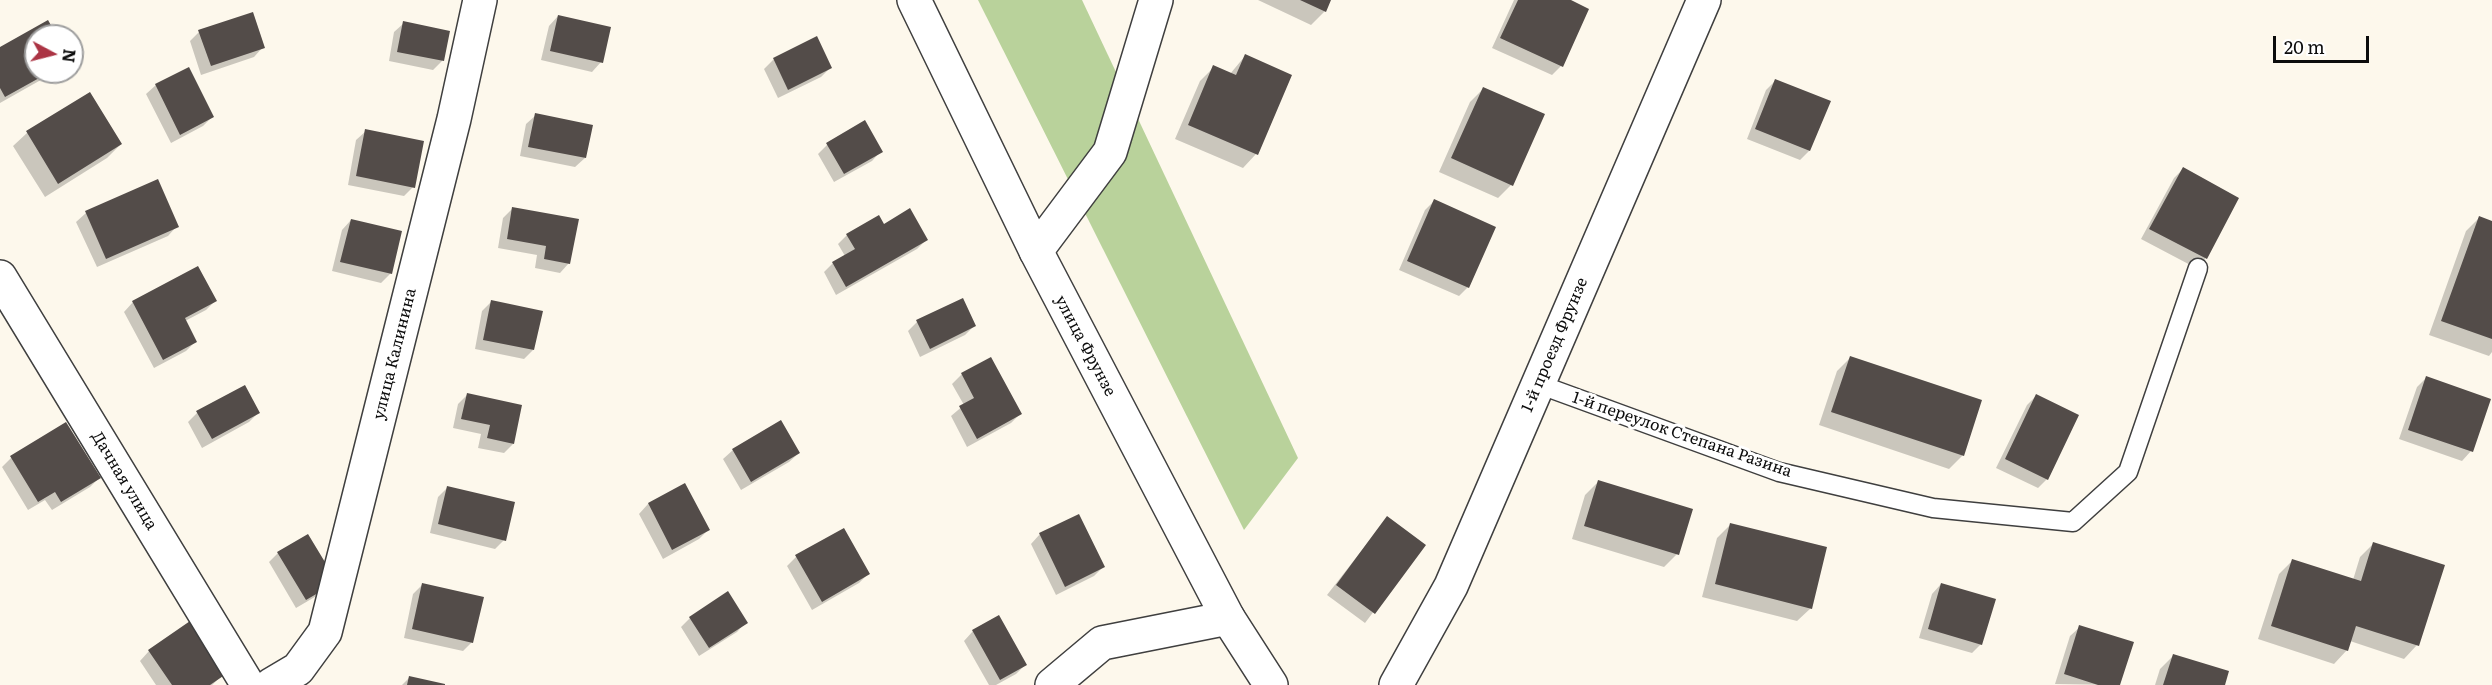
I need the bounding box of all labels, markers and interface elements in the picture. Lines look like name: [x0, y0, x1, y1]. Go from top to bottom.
north arrow: [24, 24, 84, 84]
scale bar: [2276, 24, 2372, 62]
text: 20 m: [2284, 33, 2325, 60]
text: N: [57, 48, 83, 64]
street label: 1-й проезд Фрунзе: [1518, 275, 1592, 415]
street label: улица Калинина: [369, 286, 421, 422]
street label: улица Фрунзе: [1050, 292, 1120, 400]
street label: 1-й переулок Степана Разина: [1570, 388, 1794, 482]
street label: Дачная улица: [87, 428, 161, 534]

